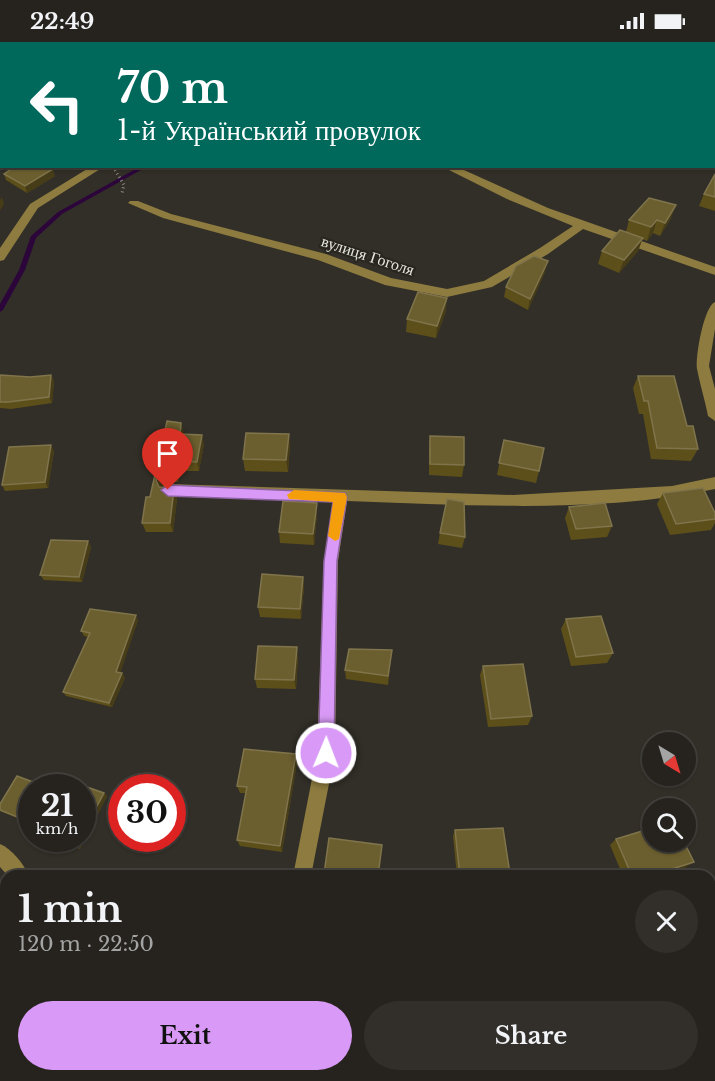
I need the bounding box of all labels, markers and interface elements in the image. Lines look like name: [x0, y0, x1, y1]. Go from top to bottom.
text: 22:49: [30, 8, 94, 35]
text: 70 m: [117, 62, 228, 114]
icon: left: [18, 66, 96, 144]
text: 1-й Український провулок: [117, 114, 421, 147]
street label: вулиця Гоголя: [319, 231, 418, 280]
pin: [142, 428, 193, 490]
icon: arrive: [151, 437, 184, 470]
position arrow: [294, 721, 358, 785]
north arrow: [642, 732, 696, 786]
map controls: [642, 732, 696, 852]
speed limit sign: 30: [108, 774, 186, 852]
text: 21: [41, 787, 73, 824]
button: search: [642, 798, 696, 852]
text: km/h: [36, 819, 78, 838]
text: 1 min: [18, 887, 122, 932]
button: close: [635, 890, 698, 953]
text: 120 m · 22:50: [18, 932, 154, 956]
button: Exit: [18, 1001, 352, 1070]
button: Share: [364, 1001, 698, 1070]

